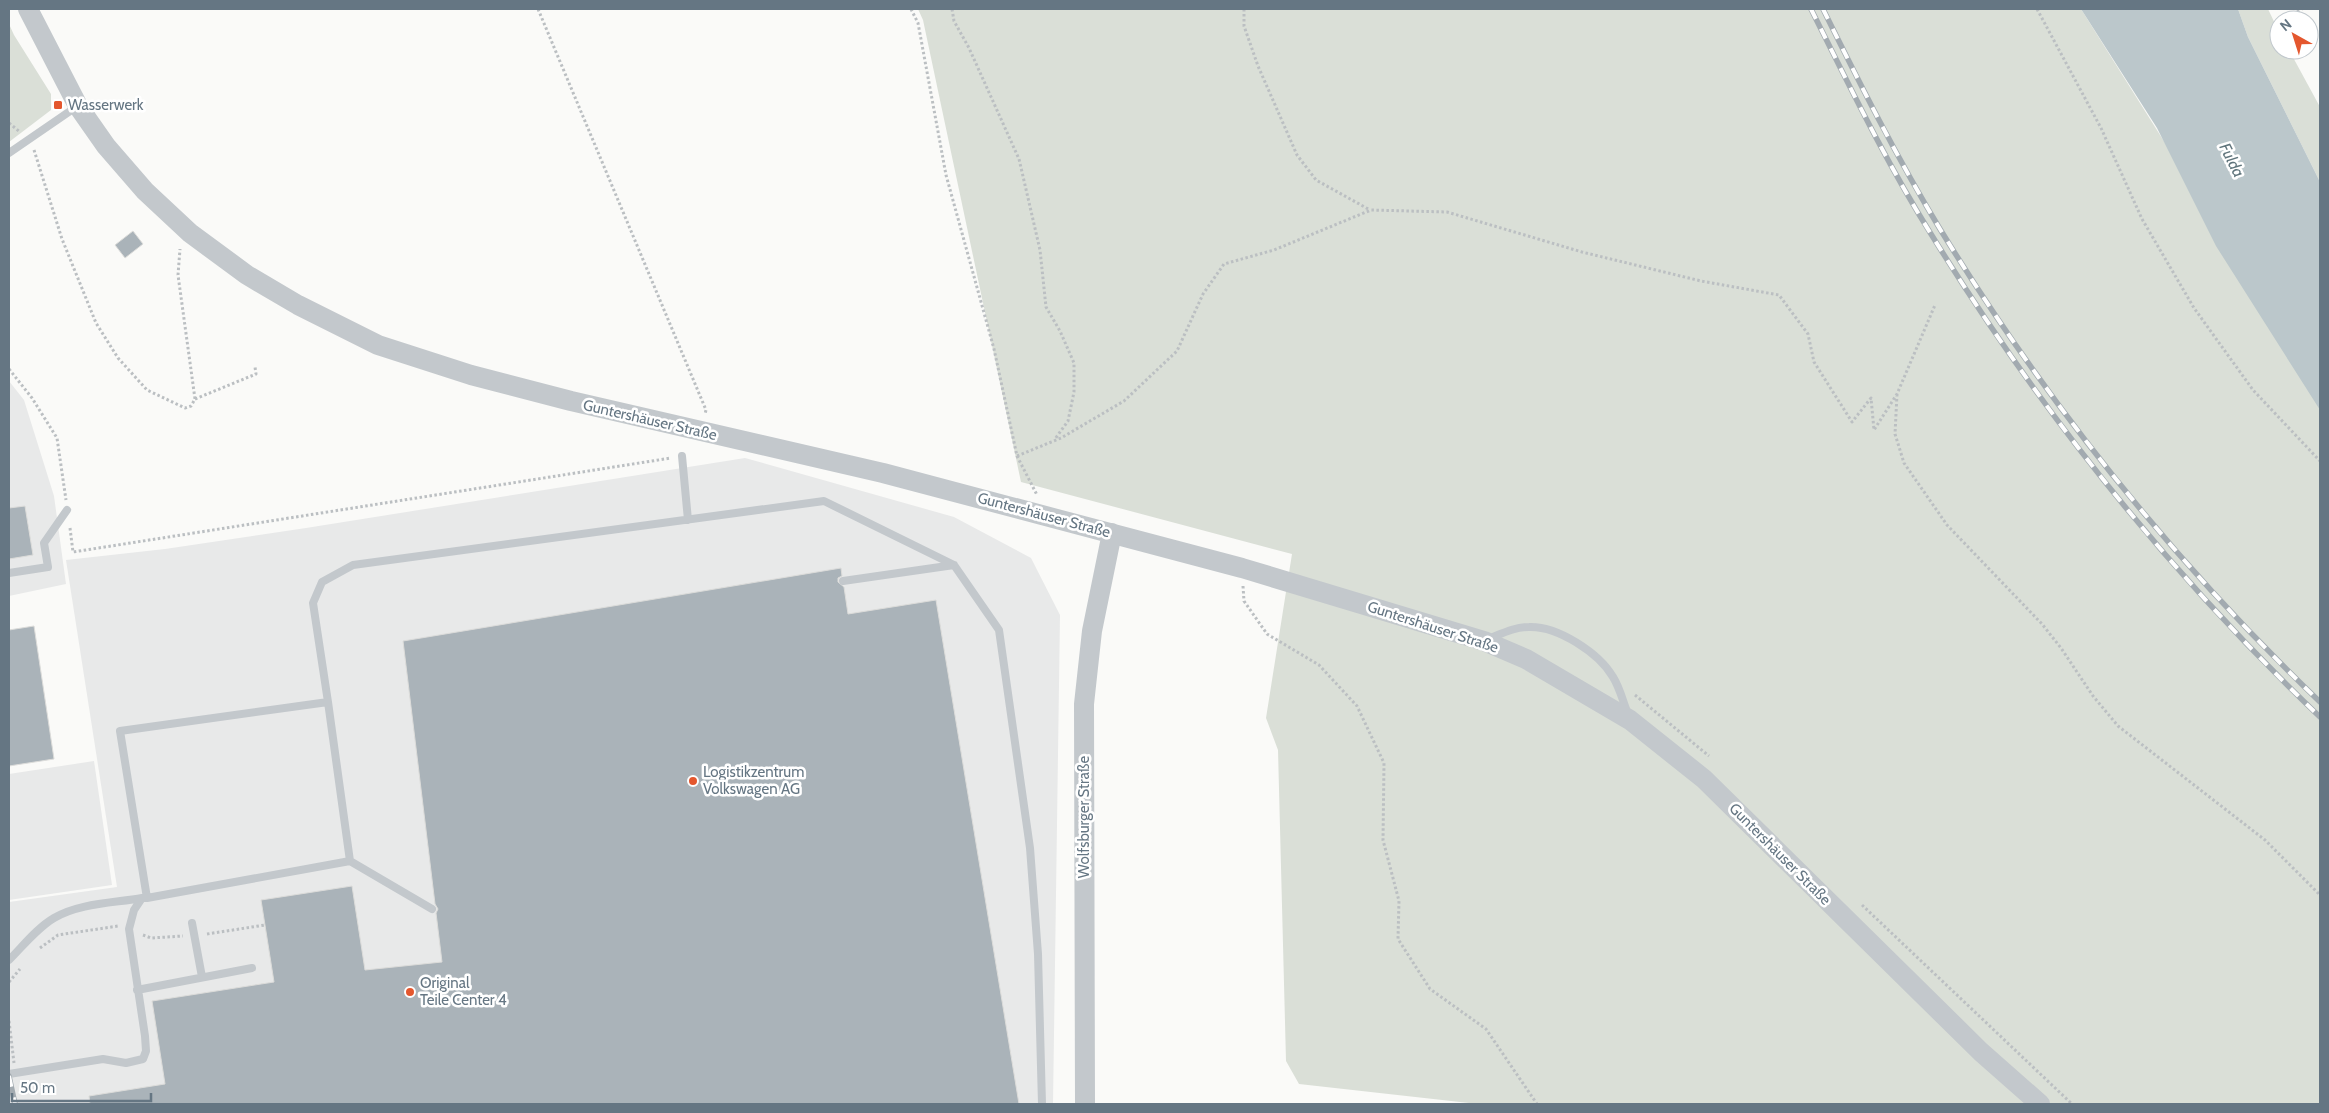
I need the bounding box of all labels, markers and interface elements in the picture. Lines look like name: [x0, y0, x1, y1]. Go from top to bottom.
north arrow: [2269, 10, 2319, 60]
text: N: [2276, 15, 2295, 35]
place label: Wasserwerk: [68, 96, 144, 114]
marker: Wasserwerk: [52, 99, 64, 111]
water label: Fulda: [2215, 140, 2249, 180]
street label: Guntershäuser Straße: [581, 396, 719, 444]
street label: Guntershäuser Straße: [976, 489, 1113, 541]
street label: Guntershäuser Straße: [1365, 597, 1501, 657]
street label: Wolfsburger Straße: [1075, 756, 1093, 878]
place label: Logistikzentrum Volkswagen AG: [703, 763, 804, 798]
marker: Logistikzentrum Volkswagen AG: [687, 775, 699, 787]
street label: Guntershäuser Straße: [1725, 799, 1835, 909]
place label: Original Teile Center 4: [420, 974, 507, 1009]
marker: Original Teile Center 4: [404, 986, 416, 998]
scale bar: [12, 1070, 151, 1102]
text: 50 m: [20, 1079, 55, 1097]

